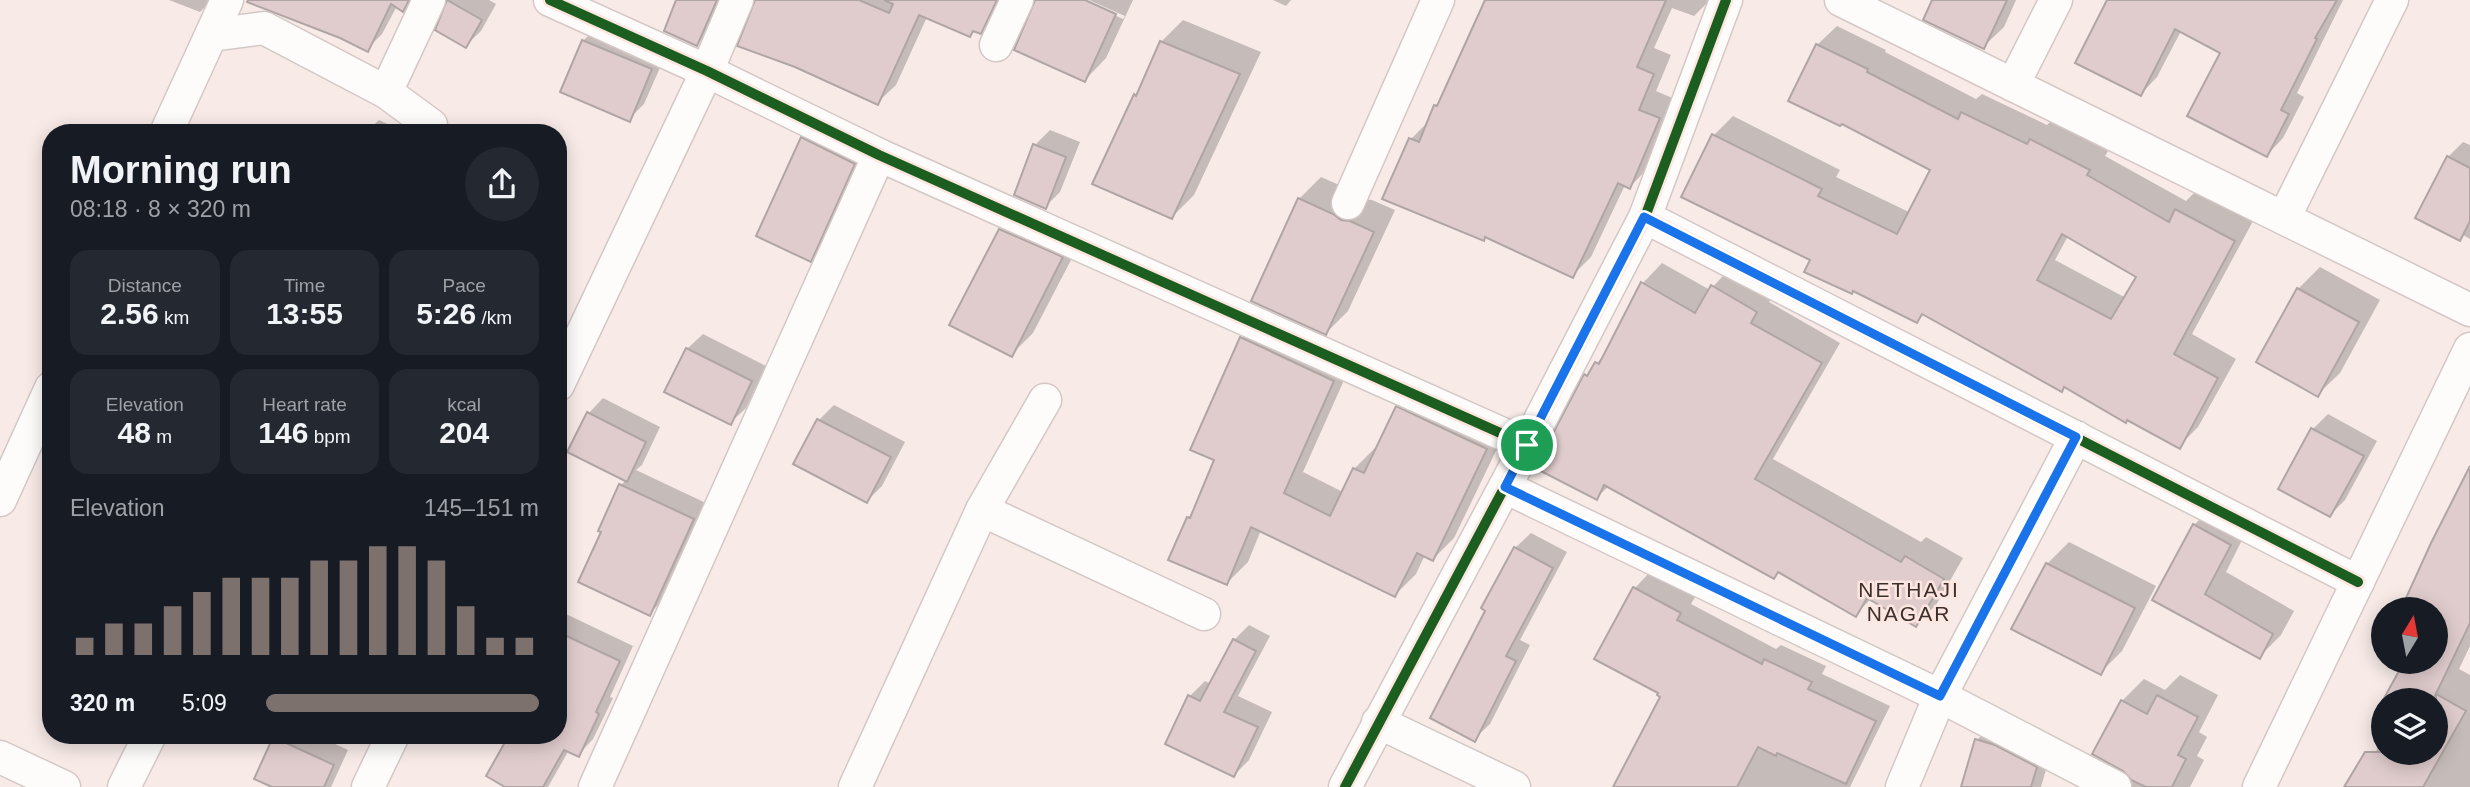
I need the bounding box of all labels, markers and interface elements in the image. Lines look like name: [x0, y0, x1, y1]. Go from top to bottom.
button: share: [465, 147, 539, 221]
text: Morning run: [70, 149, 292, 191]
text: 08:18 · 8 × 320 m: [70, 196, 251, 222]
text: Distance: [108, 275, 182, 296]
text: Time: [284, 275, 325, 296]
text: Pace: [443, 275, 486, 296]
text: 2.56: [100, 297, 159, 330]
text: 13:55: [266, 297, 343, 330]
text: 5:26: [416, 297, 476, 330]
text: km: [159, 307, 189, 328]
text: /km: [476, 307, 512, 328]
text: Elevation: [106, 394, 184, 415]
text: Heart rate: [262, 394, 347, 415]
text: kcal: [447, 394, 481, 415]
pin: [1497, 415, 1557, 475]
text: 48: [118, 416, 151, 449]
text: 146: [258, 416, 308, 449]
text: 204: [439, 416, 489, 449]
text: m: [151, 426, 172, 447]
text: bpm: [308, 426, 351, 447]
icon: arrive: [1508, 426, 1546, 464]
text: Elevation: [70, 495, 165, 521]
text: 145–151 m: [424, 495, 539, 521]
district label: NETHAJI NAGAR: [1858, 578, 1960, 625]
north arrow: [2371, 597, 2448, 674]
map controls: [2371, 597, 2448, 765]
button: layers: [2371, 688, 2448, 765]
text: 320 m: [70, 690, 135, 716]
text: 5:09: [182, 690, 227, 716]

